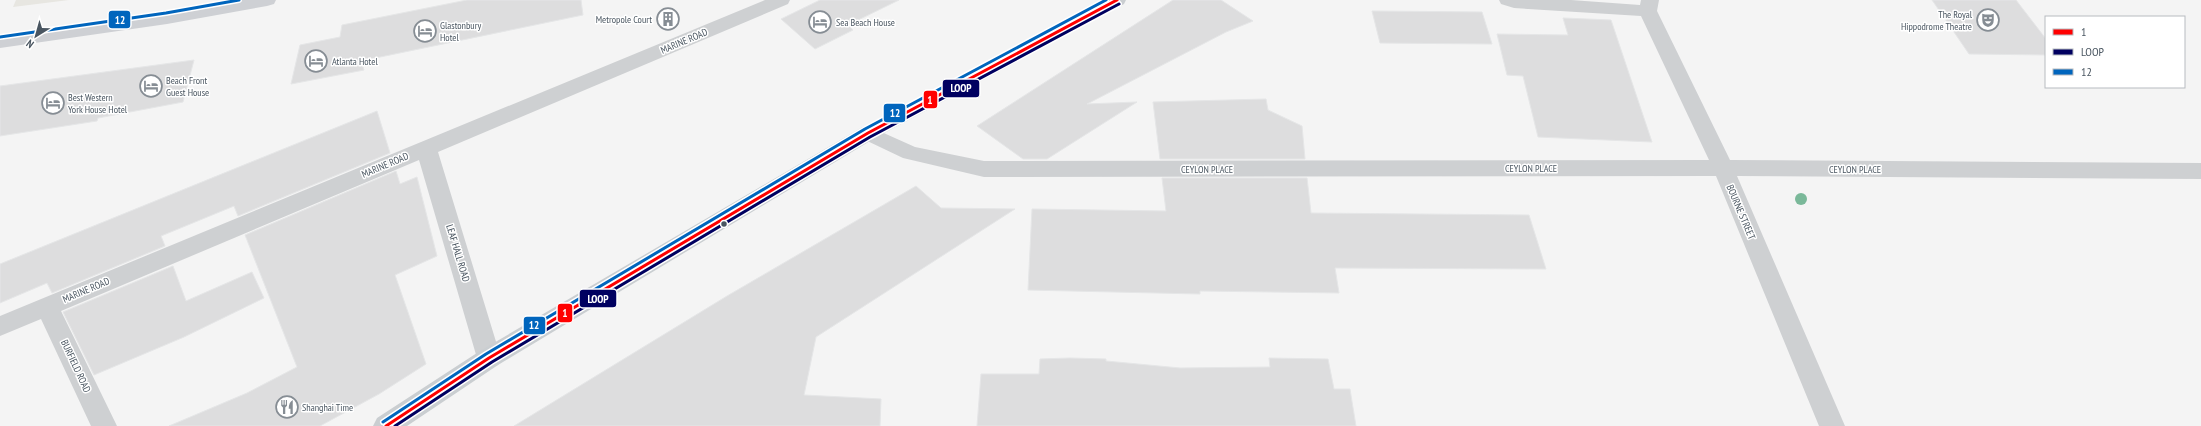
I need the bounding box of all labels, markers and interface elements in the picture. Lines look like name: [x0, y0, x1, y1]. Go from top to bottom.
building icon: Metropole Court: [655, 6, 681, 32]
theatre icon: The Royal Hippodrome Theatre: [1975, 7, 2001, 33]
place label: The Royal Hippodrome Theatre: [1901, 8, 1973, 33]
hotel icon: Sea Beach House: [807, 9, 833, 35]
line badge: 12: [108, 10, 131, 29]
text: 12: [115, 13, 125, 27]
place label: Metropole Court: [596, 13, 652, 26]
north arrow: [16, 16, 56, 56]
place label: Sea Beach House: [836, 16, 895, 29]
legend: [2045, 16, 2185, 88]
hotel icon: Glastonbury Hotel: [412, 18, 438, 44]
place label: Glastonbury Hotel: [440, 19, 481, 44]
text: 1: [2081, 24, 2086, 39]
street label: MARINE ROAD: [659, 25, 709, 57]
text: N: [23, 37, 37, 51]
text: LOOP: [2081, 44, 2104, 59]
hotel icon: Atlanta Hotel: [303, 48, 329, 74]
place label: Atlanta Hotel: [332, 55, 378, 68]
text: 12: [2081, 64, 2092, 79]
hotel icon: Beach Front Guest House: [138, 73, 164, 99]
place label: Beach Front Guest House: [166, 74, 209, 99]
line badge: LOOP: [942, 79, 980, 98]
text: LOOP: [950, 81, 972, 95]
hotel icon: Best Western York House Hotel: [40, 90, 66, 116]
line badge: 1: [923, 90, 938, 109]
place label: Best Western York House Hotel: [68, 91, 128, 116]
text: 1: [927, 93, 933, 107]
line badge: 12: [883, 103, 906, 123]
text: 12: [890, 106, 900, 120]
street label: MARINE ROAD: [360, 149, 410, 181]
street label: CEYLON PLACE: [1505, 162, 1557, 175]
street label: CEYLON PLACE: [1181, 163, 1233, 176]
street label: CEYLON PLACE: [1829, 163, 1881, 176]
street label: BOURNE STREET: [1724, 182, 1759, 242]
unlabelled marker: [719, 219, 729, 229]
street label: LEAF HALL ROAD: [443, 223, 473, 283]
street label: MARINE ROAD: [61, 274, 111, 306]
line badge: LOOP: [579, 289, 617, 308]
text: LOOP: [587, 292, 609, 306]
line badge: 1: [557, 303, 573, 323]
text: 1: [562, 306, 568, 320]
line badge: 12: [523, 316, 546, 335]
text: 12: [529, 318, 539, 332]
street label: BURFIELD ROAD: [58, 338, 94, 394]
restaurant icon: Shanghai Time: [274, 394, 300, 420]
place label: Shanghai Time: [302, 401, 353, 414]

